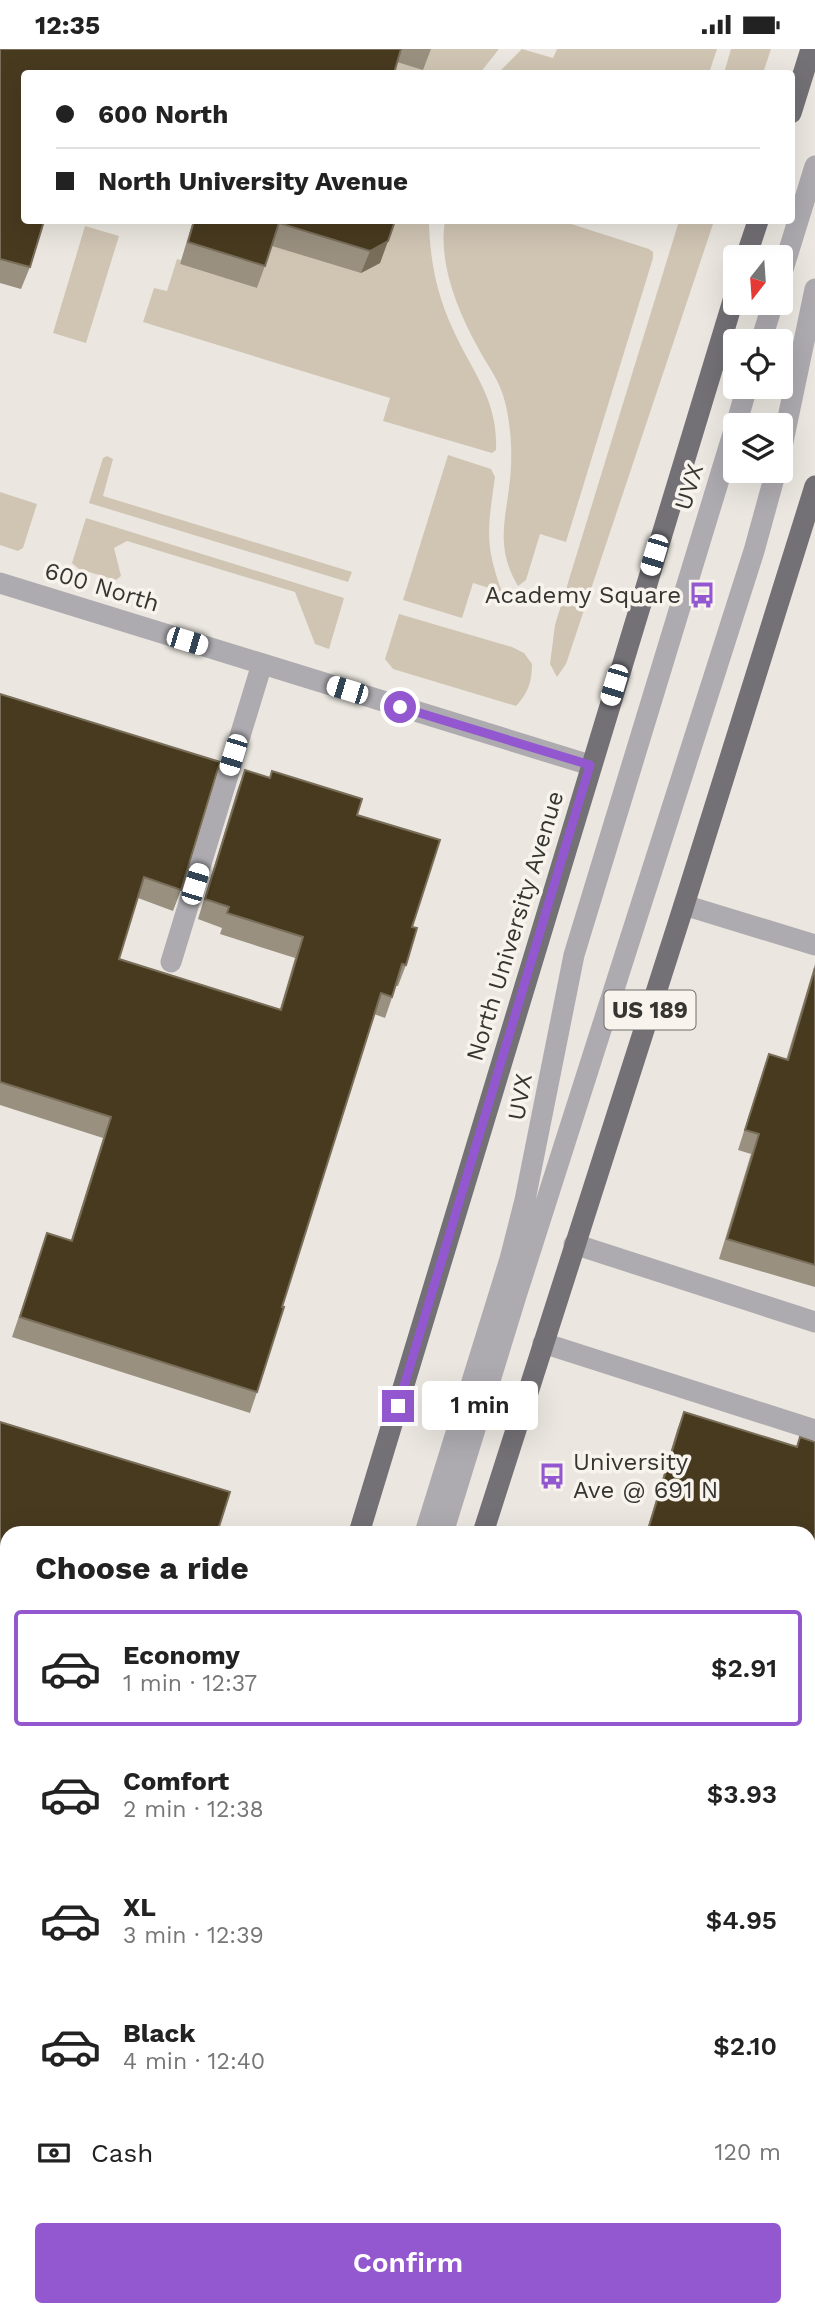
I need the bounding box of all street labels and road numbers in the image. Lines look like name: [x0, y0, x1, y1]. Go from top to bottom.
street label: UVX: [669, 460, 709, 514]
street label: 600 North: [41, 556, 163, 618]
street label: North University Avenue: [461, 788, 569, 1064]
road number: US 189: [604, 991, 696, 1029]
street label: UVX: [502, 1071, 538, 1123]

